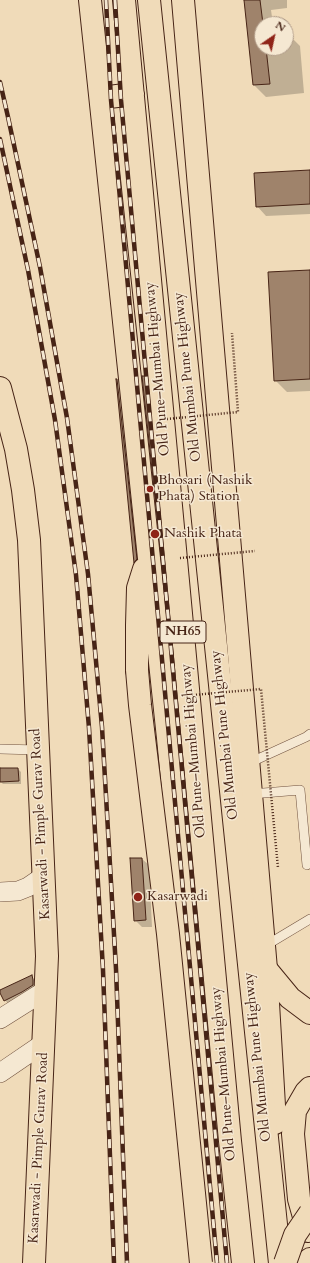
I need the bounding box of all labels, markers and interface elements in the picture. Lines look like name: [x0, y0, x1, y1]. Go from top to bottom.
north arrow: [254, 16, 294, 56]
text: N: [272, 18, 289, 35]
street label: Old Pune–Mumbai Highway: [142, 281, 174, 457]
street label: Old Mumbai Pune Highway: [171, 291, 205, 463]
place label: Bhosari (Nashik Phata) Station: [158, 473, 253, 506]
marker: Bhosari (Nashik Phata) Station: [145, 484, 155, 494]
place label: Nashik Phata: [164, 526, 242, 542]
marker: Nashik Phata: [149, 528, 161, 540]
road number: NH65: [160, 621, 206, 643]
street label: Old Mumbai Pune Highway: [208, 649, 242, 821]
street label: Old Pune–Mumbai Highway: [178, 663, 210, 839]
street label: Kasarwadi - Pimple Gurav Road: [28, 728, 54, 920]
place label: Kasarwadi: [147, 889, 208, 905]
marker: Kasarwadi: [132, 891, 144, 903]
street label: Old Mumbai Pune Highway: [241, 971, 275, 1143]
street label: Old Pune–Mumbai Highway: [208, 986, 240, 1162]
street label: Kasarwadi - Pimple Gurav Road: [26, 1052, 52, 1244]

